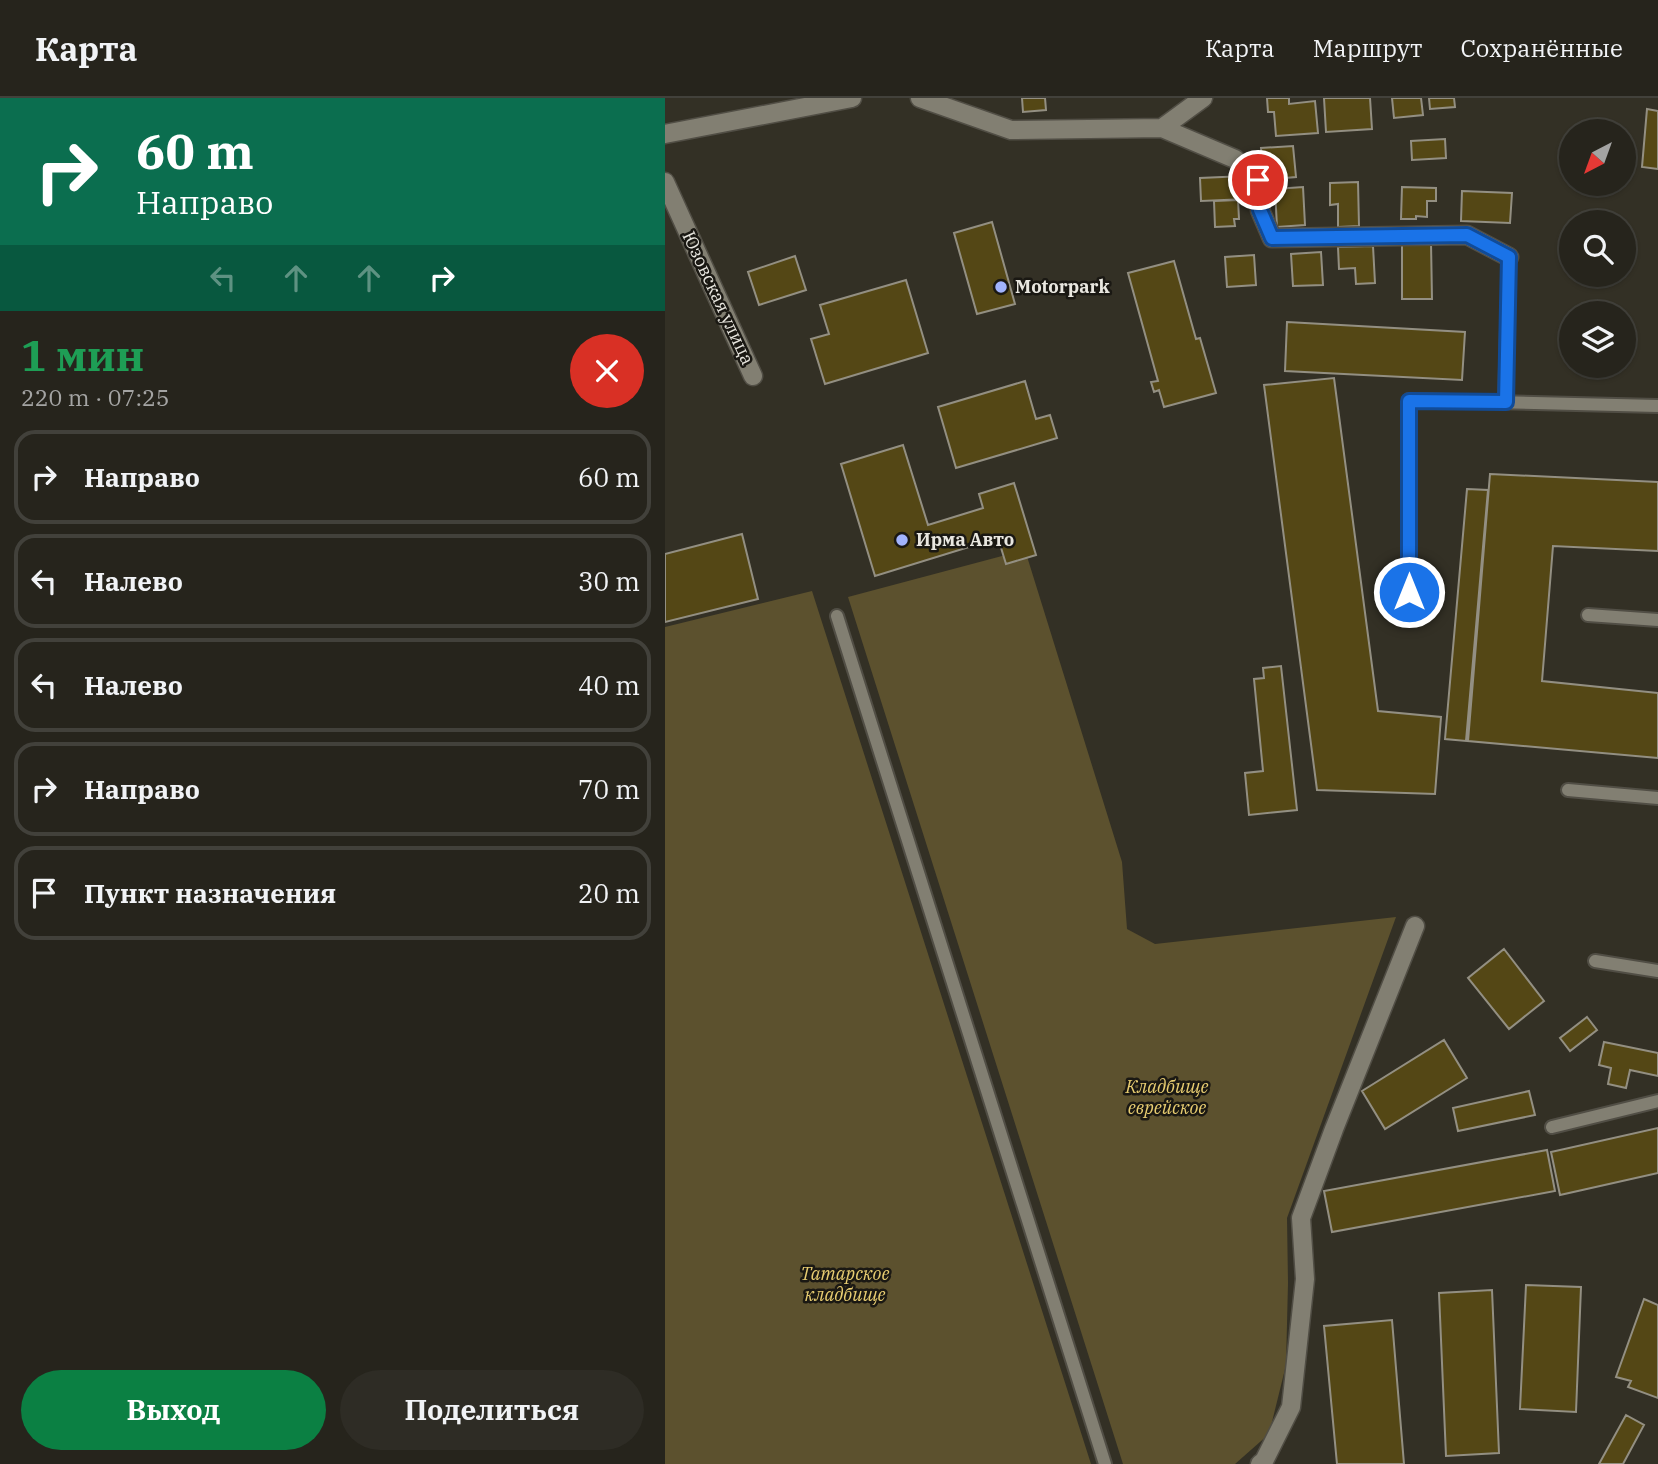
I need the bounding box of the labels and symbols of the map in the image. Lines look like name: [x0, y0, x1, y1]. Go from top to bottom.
north arrow: [1559, 119, 1636, 196]
pin: [1228, 150, 1288, 210]
street label: Юзовская улица: [677, 227, 760, 368]
place label: Motorpark: [1015, 275, 1110, 298]
marker: Motorpark: [993, 279, 1009, 295]
place label: Ирма Авто: [916, 528, 1014, 551]
marker: Ирма Авто: [894, 532, 910, 548]
position arrow: [1372, 555, 1446, 629]
park label: Кладбище еврейское: [1125, 1075, 1208, 1119]
park label: Татарское кладбище: [800, 1262, 890, 1306]

